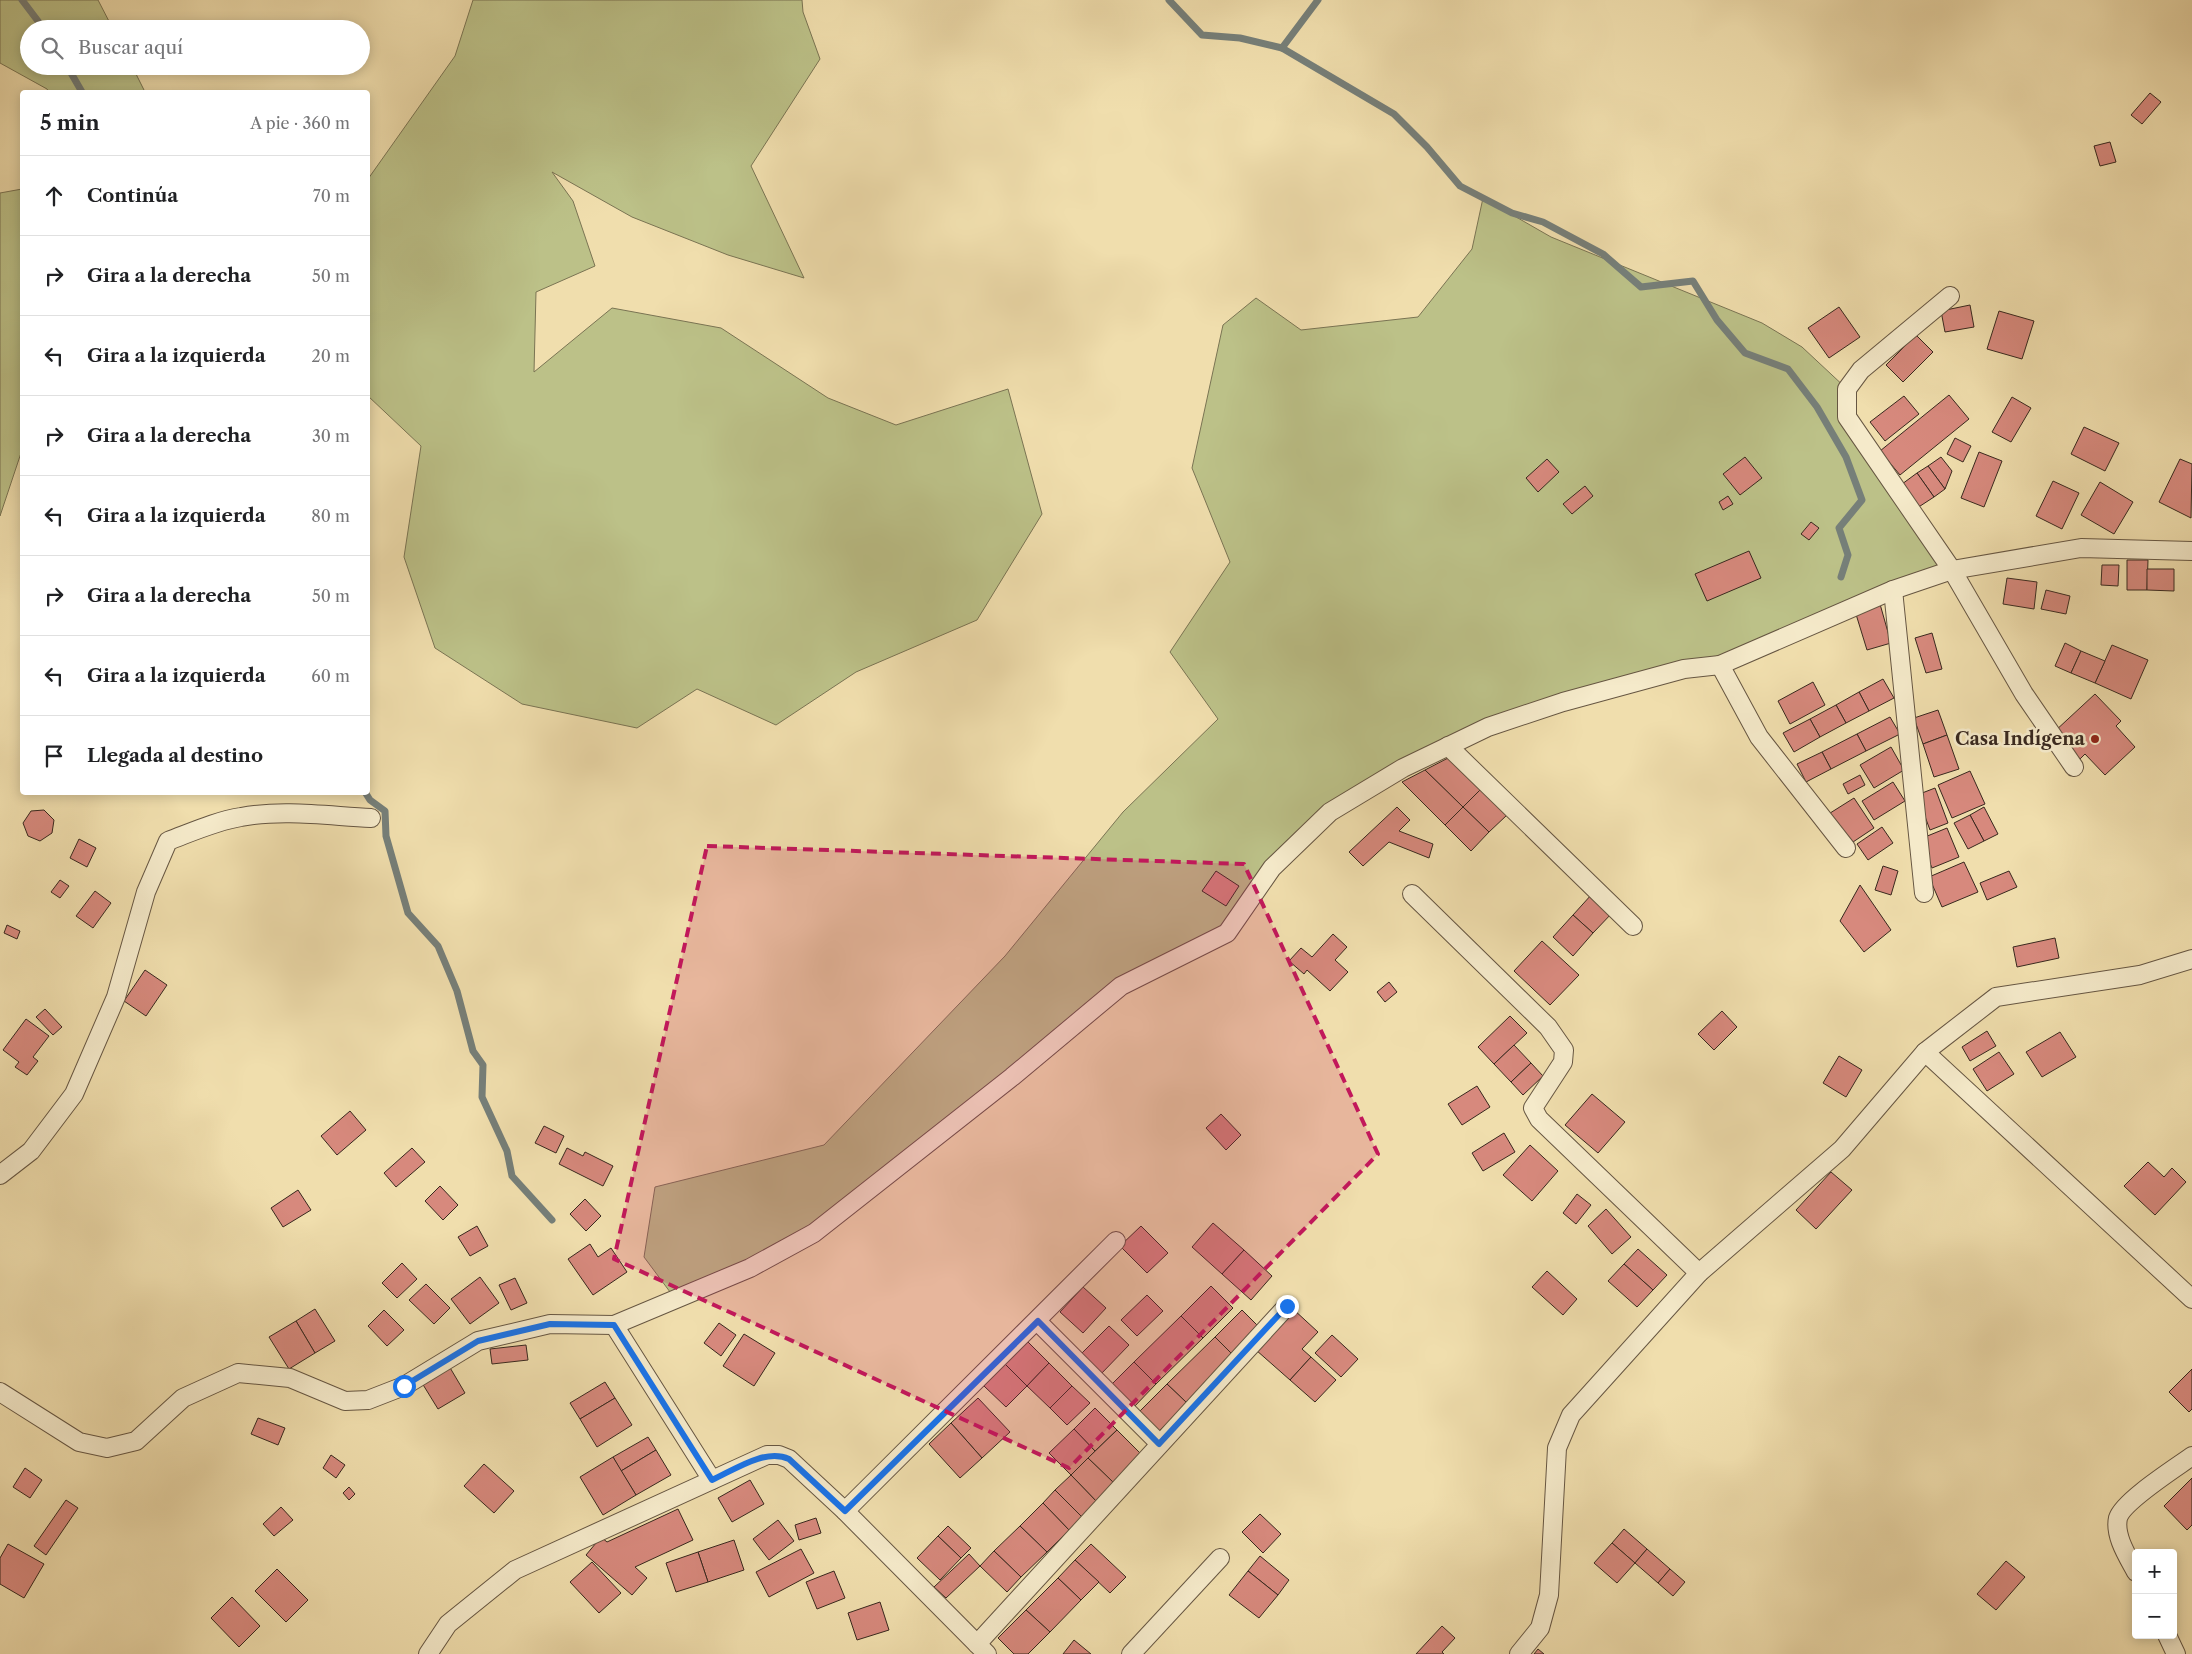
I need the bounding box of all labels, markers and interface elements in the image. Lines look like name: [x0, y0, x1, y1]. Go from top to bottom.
search box: [20, 20, 370, 75]
icon: search: [38, 34, 66, 62]
text: Buscar aquí: [78, 36, 183, 59]
text: 5 min: [40, 110, 100, 135]
text: A pie · 360 m: [250, 113, 350, 133]
icon: ahead: [40, 182, 68, 210]
text: Continúa: [87, 184, 178, 207]
text: 70 m: [313, 186, 350, 206]
icon: right: [40, 262, 68, 290]
text: Gira a la derecha: [87, 264, 251, 287]
text: 50 m: [312, 266, 350, 286]
icon: left: [40, 342, 68, 370]
text: Gira a la izquierda: [87, 344, 266, 367]
text: 20 m: [311, 346, 350, 366]
icon: right: [40, 422, 68, 450]
text: Gira a la derecha: [87, 424, 251, 447]
text: 30 m: [312, 426, 350, 446]
icon: left: [40, 502, 68, 530]
text: Gira a la izquierda: [87, 504, 266, 527]
text: 80 m: [311, 506, 350, 526]
icon: right: [40, 582, 68, 610]
text: Gira a la derecha: [87, 584, 251, 607]
text: 50 m: [312, 586, 350, 606]
icon: left: [40, 662, 68, 690]
text: Gira a la izquierda: [87, 664, 266, 687]
text: 60 m: [311, 666, 350, 686]
place label: Casa Indígena: [1955, 728, 2086, 750]
marker: Casa Indígena: [2089, 733, 2101, 745]
icon: arrive: [40, 742, 68, 770]
text: Llegada al destino: [87, 744, 263, 767]
route end: [1276, 1295, 1299, 1318]
route start: [393, 1375, 416, 1398]
map controls: [2132, 1549, 2177, 1639]
button: +: [2132, 1549, 2177, 1594]
button: −: [2132, 1594, 2177, 1639]

